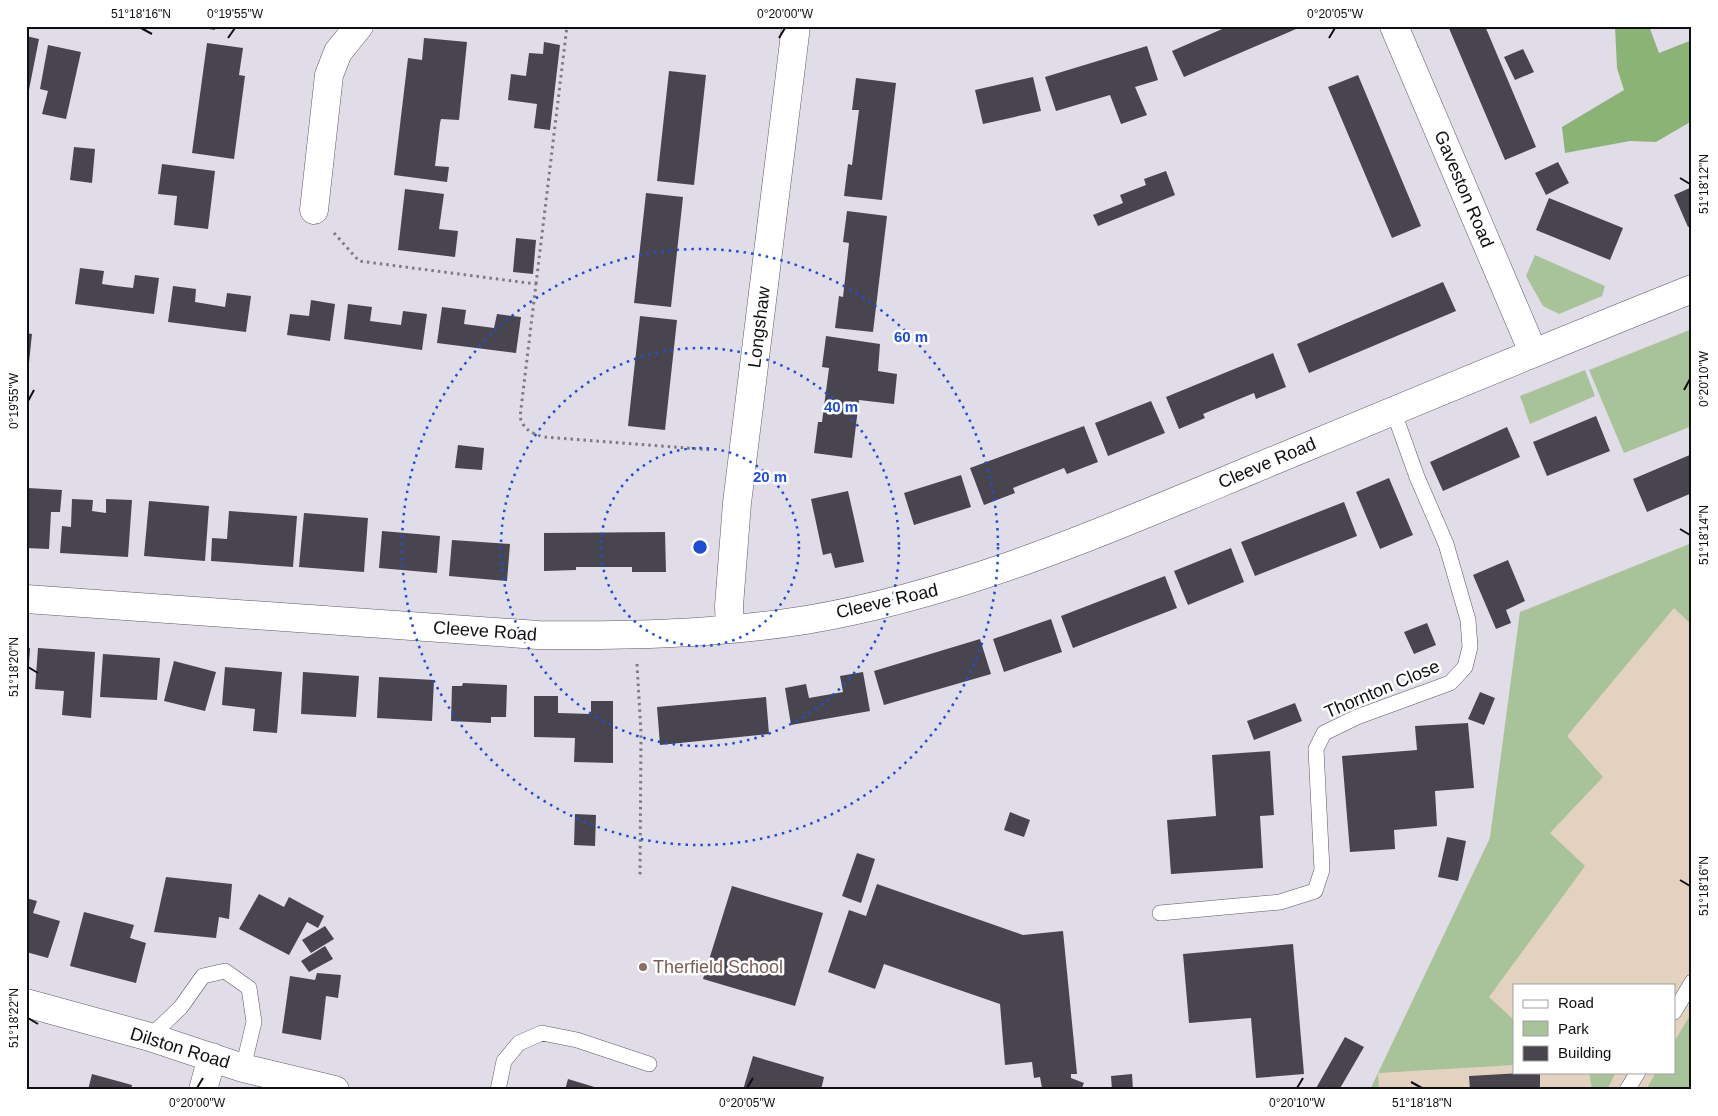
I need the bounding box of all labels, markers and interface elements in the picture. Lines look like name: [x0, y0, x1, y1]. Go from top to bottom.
text: 51°18'16"N: [111, 7, 171, 21]
text: 0°19'55"W: [207, 7, 264, 21]
text: 0°20'00"W: [757, 7, 814, 21]
text: 0°20'05"W: [1307, 7, 1364, 21]
street label: Gaveston Road: [1430, 128, 1498, 250]
text: 51°18'12"N: [1697, 154, 1711, 214]
street label: Longshaw: [744, 284, 774, 369]
text: 60 m: [894, 328, 928, 345]
text: 0°20'10"W: [1697, 350, 1711, 407]
text: 0°19'55"W: [7, 372, 21, 429]
text: 40 m: [824, 398, 858, 415]
street label: Cleeve Road: [1215, 433, 1319, 493]
text: 20 m: [753, 468, 787, 485]
text: 51°18'14"N: [1697, 505, 1711, 565]
centre of rings: [691, 538, 709, 556]
street label: Cleeve Road: [834, 580, 940, 622]
street label: Cleeve Road: [432, 617, 538, 645]
text: 51°18'20"N: [7, 637, 21, 697]
street label: Thornton Close: [1321, 656, 1443, 722]
text: 51°18'16"N: [1697, 856, 1711, 916]
place label: Therfield School: [653, 957, 783, 977]
marker: Therfield School: [637, 961, 649, 973]
legend: [1513, 984, 1676, 1074]
text: 51°18'22"N: [7, 988, 21, 1048]
text: Road: [1558, 994, 1594, 1011]
text: Park: [1558, 1020, 1589, 1037]
street label: Dilston Road: [128, 1023, 232, 1073]
text: Building: [1558, 1044, 1611, 1061]
text: 0°20'00"W: [169, 1096, 226, 1110]
text: 0°20'05"W: [719, 1096, 776, 1110]
text: 0°20'10"W: [1269, 1096, 1326, 1110]
text: 51°18'18"N: [1392, 1096, 1452, 1110]

